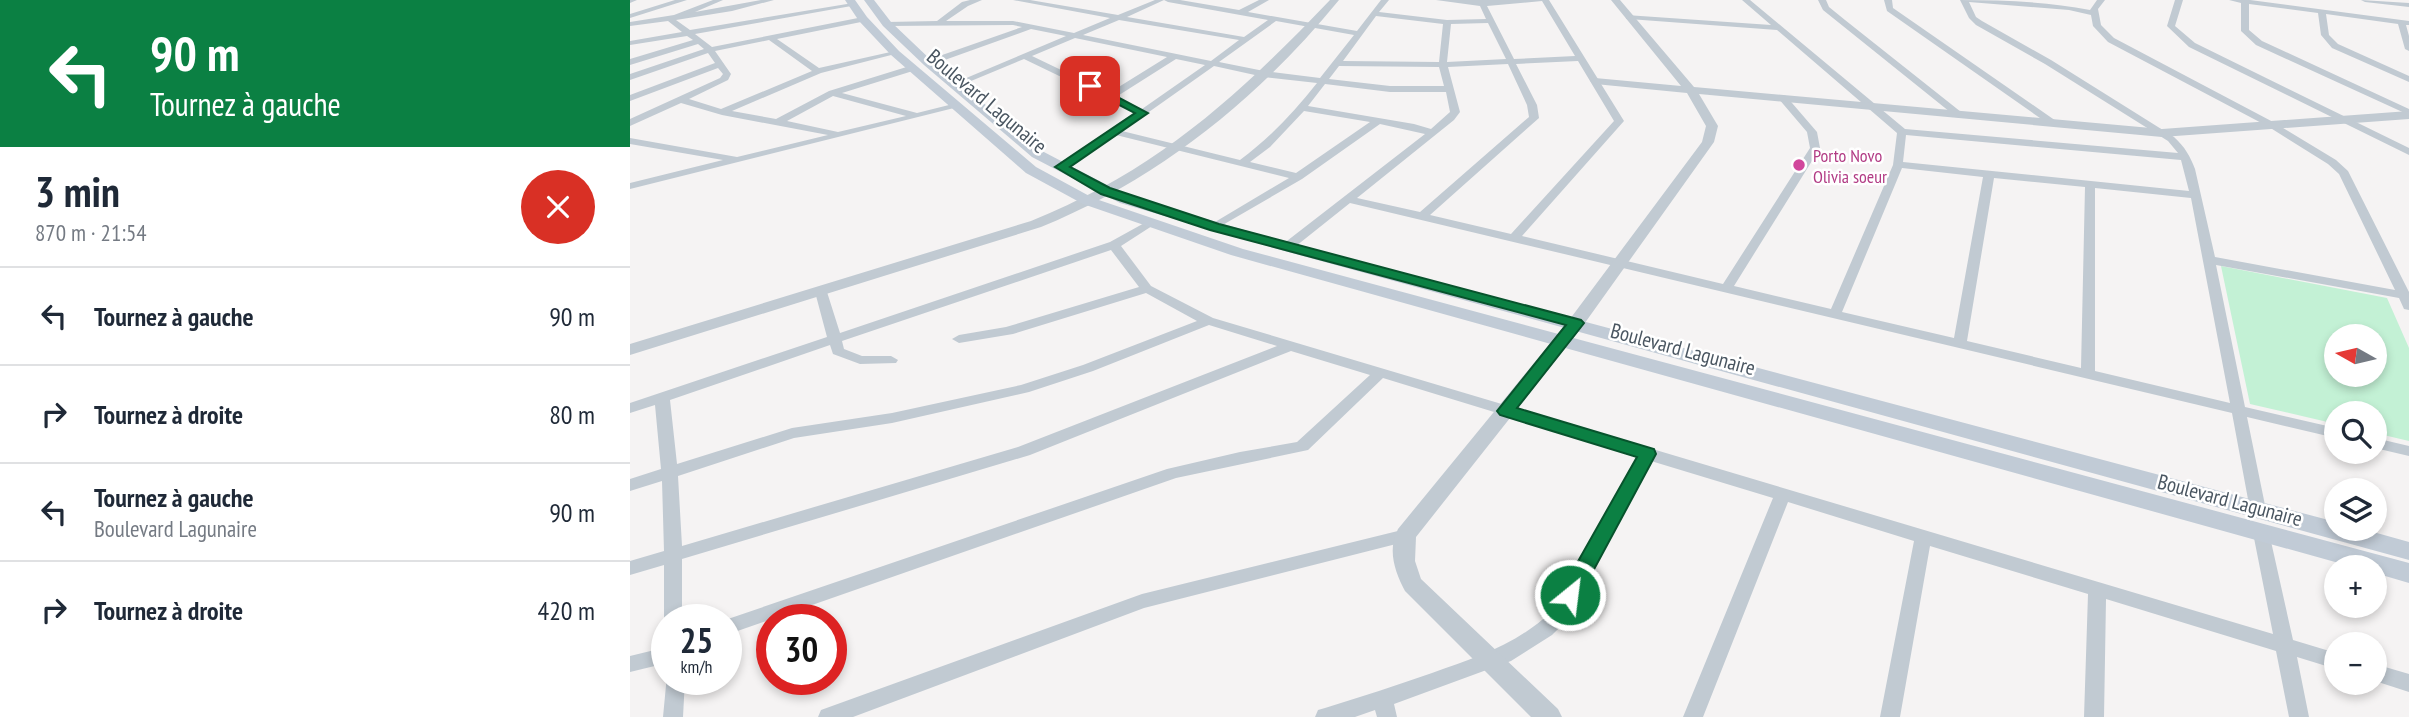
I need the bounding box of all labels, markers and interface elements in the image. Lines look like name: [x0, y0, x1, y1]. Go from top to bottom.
text: 90 m: [150, 21, 239, 85]
icon: left: [35, 28, 126, 119]
street label: Boulevard Lagunaire: [921, 43, 1053, 159]
pin: [1060, 56, 1120, 116]
icon: arrive: [1071, 67, 1109, 105]
text: Tournez à gauche: [150, 83, 341, 125]
place label: Porto Novo Olivia soeur: [1813, 144, 1887, 188]
marker: Porto Novo Olivia soeur: [1791, 157, 1807, 173]
text: 3 min: [35, 164, 120, 219]
button: close: [521, 170, 595, 244]
text: 870 m · 21:54: [35, 218, 147, 247]
icon: left: [35, 297, 73, 335]
text: Tournez à gauche: [94, 300, 254, 333]
text: 90 m: [549, 300, 595, 333]
street label: Boulevard Lagunaire: [1608, 317, 1758, 381]
north arrow: [2324, 324, 2387, 387]
map controls: [2324, 324, 2387, 695]
icon: right: [35, 395, 73, 433]
text: Tournez à droite: [94, 398, 243, 431]
text: 80 m: [549, 398, 595, 431]
button: search: [2324, 401, 2387, 464]
street label: Boulevard Lagunaire: [2155, 468, 2305, 532]
button: layers: [2324, 478, 2387, 541]
text: Tournez à gauche: [94, 481, 254, 514]
icon: left: [35, 493, 73, 531]
text: 90 m: [549, 496, 595, 529]
text: Boulevard Lagunaire: [94, 514, 257, 543]
button: +: [2324, 555, 2387, 618]
position arrow: [1533, 558, 1607, 632]
icon: right: [35, 591, 73, 629]
text: Tournez à droite: [94, 594, 243, 627]
text: 420 m: [537, 594, 595, 627]
speed limit sign: 30: [756, 604, 847, 695]
text: 25: [680, 617, 713, 663]
button: −: [2324, 632, 2387, 695]
text: km/h: [681, 655, 712, 678]

